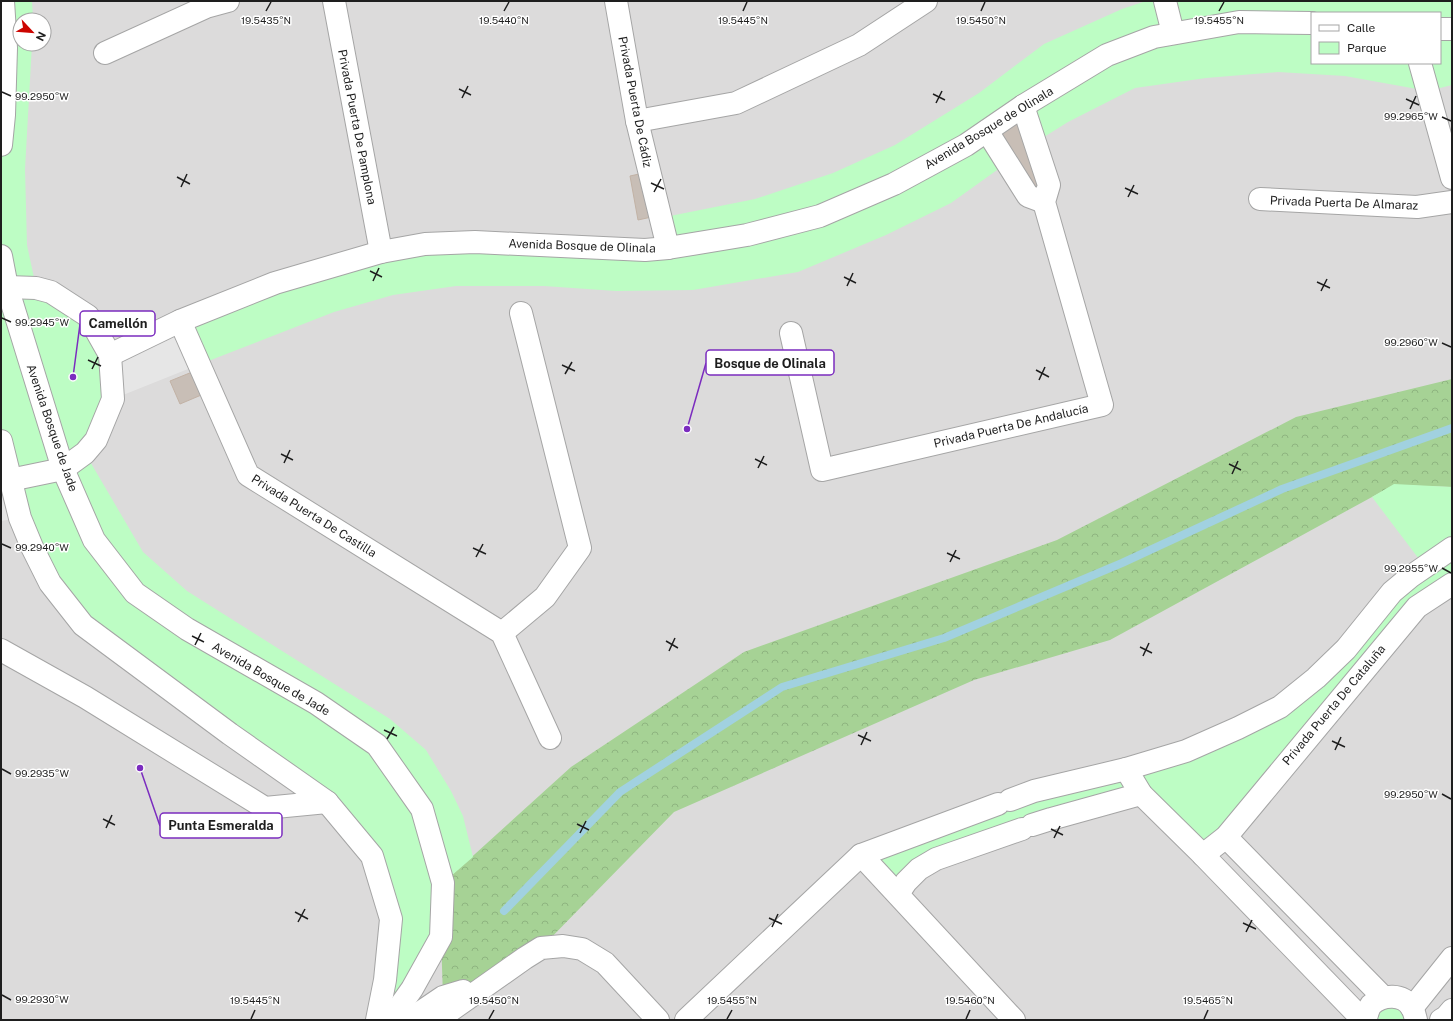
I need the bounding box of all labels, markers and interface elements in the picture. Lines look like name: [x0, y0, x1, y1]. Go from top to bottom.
north arrow: [12, 12, 52, 52]
legend: [1311, 12, 1441, 64]
text: 19.5435°N: [241, 14, 291, 26]
text: 19.5440°N: [479, 14, 529, 26]
text: 19.5445°N: [718, 14, 768, 26]
text: 19.5450°N: [956, 14, 1006, 26]
text: 19.5455°N: [1194, 14, 1244, 26]
text: Calle: [1347, 21, 1376, 35]
text: N: [34, 30, 48, 43]
street label: Privada Puerta De Cádiz: [615, 35, 655, 169]
text: Parque: [1347, 41, 1387, 55]
street label: Privada Puerta De Pamplona: [335, 48, 379, 206]
street label: Avenida Bosque de Olinala: [922, 84, 1056, 172]
text: 99.2950°W: [15, 90, 69, 102]
text: 99.2965°W: [1384, 110, 1438, 122]
street label: Privada Puerta De Almaraz: [1270, 193, 1419, 213]
street label: Avenida Bosque de Olinala: [508, 236, 656, 256]
callout: Camellón: [80, 311, 155, 336]
text: 99.2945°W: [15, 316, 69, 328]
text: Camellón: [89, 316, 147, 331]
text: 99.2960°W: [1384, 336, 1438, 348]
callout: Bosque de Olinala: [706, 350, 834, 375]
text: Bosque de Olinala: [714, 356, 826, 371]
street label: Avenida Bosque de Jade: [24, 363, 80, 494]
street label: Privada Puerta De Andalucía: [932, 401, 1090, 451]
street label: Privada Puerta De Castilla: [249, 472, 379, 560]
text: 99.2940°W: [15, 541, 69, 553]
text: 99.2955°W: [1384, 562, 1438, 574]
street label: Avenida Bosque de Jade: [210, 640, 333, 719]
street label: Privada Puerta De Cataluña: [1280, 642, 1388, 768]
text: 99.2935°W: [15, 767, 69, 779]
text: 99.2950°W: [1384, 788, 1438, 800]
callout: Punta Esmeralda: [160, 813, 282, 838]
text: Punta Esmeralda: [168, 818, 274, 833]
text: 99.2930°W: [15, 993, 69, 1005]
text: 19.5445°N: [230, 994, 280, 1006]
text: 19.5450°N: [469, 994, 519, 1006]
text: 19.5455°N: [707, 994, 757, 1006]
text: 19.5460°N: [945, 994, 995, 1006]
text: 19.5465°N: [1183, 994, 1233, 1006]

